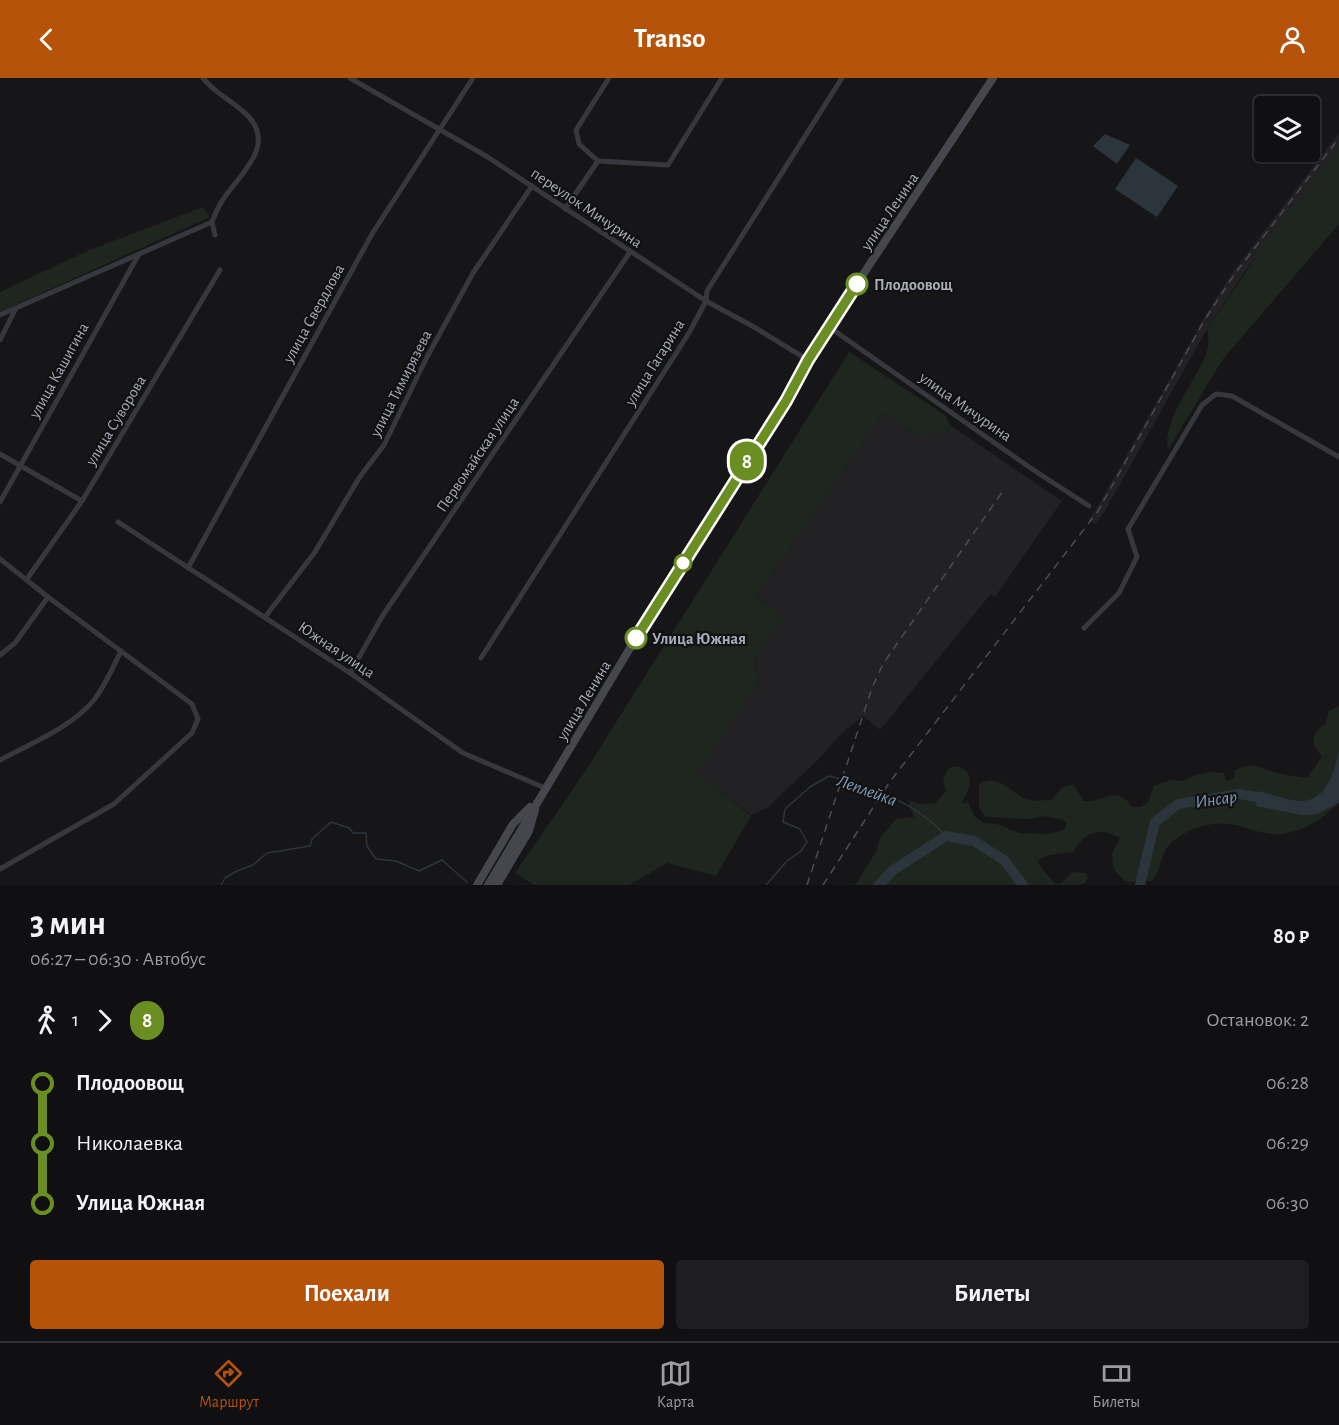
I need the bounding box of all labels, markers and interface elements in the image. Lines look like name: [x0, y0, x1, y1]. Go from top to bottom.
icon: back: [30, 23, 63, 56]
icon: person: [1276, 23, 1309, 56]
text: Transo: [634, 25, 705, 52]
map controls: [1254, 96, 1320, 162]
button: layers: [1254, 96, 1320, 162]
street label: переулок Мичурина: [527, 165, 645, 252]
street label: улица Ленина: [858, 170, 922, 255]
street label: улица Свердлова: [280, 261, 348, 367]
marker: Плодоовощ: [846, 273, 868, 295]
place label: Плодоовощ: [874, 277, 953, 293]
street label: улица Гагарина: [621, 317, 689, 410]
street label: улица Кашигина: [26, 320, 93, 422]
street label: улица Тимирязева: [367, 328, 436, 441]
street label: улица Мичурина: [915, 369, 1014, 445]
street label: улица Суворова: [82, 373, 150, 470]
street label: Первомайская улица: [434, 394, 523, 515]
line badge: 8: [728, 442, 766, 481]
text: 8: [742, 451, 752, 472]
unlabelled marker: [674, 554, 692, 572]
street label: Южная улица: [295, 619, 378, 682]
marker: Улица Южная: [625, 627, 647, 649]
place label: Улица Южная: [652, 631, 746, 647]
street label: улица Ленина: [553, 658, 615, 745]
water label: Леплейка: [833, 771, 899, 810]
water label: Инсар: [1194, 788, 1238, 812]
text: 3 мин: [30, 908, 106, 941]
text: 80 ₽: [1273, 925, 1309, 947]
text: 06:27 – 06:30 · Автобус: [30, 949, 206, 969]
icon: walk: [30, 1004, 63, 1037]
icon: forward: [88, 1004, 121, 1037]
text: 1: [72, 1010, 79, 1030]
text: 8: [142, 1010, 152, 1031]
text: Остановок: 2: [1206, 1010, 1309, 1030]
text: Плодоовощ: [76, 1072, 184, 1094]
text: 06:28: [1266, 1073, 1309, 1093]
text: Николаевка: [76, 1132, 183, 1154]
text: 06:29: [1266, 1133, 1309, 1153]
text: Улица Южная: [76, 1192, 205, 1214]
text: 06:30: [1266, 1193, 1309, 1213]
button: Поехали: [30, 1260, 664, 1329]
button: Билеты: [676, 1260, 1309, 1329]
tab: Маршрут: [199, 1357, 259, 1412]
tab: Карта: [657, 1357, 694, 1412]
tab: Билеты: [1092, 1357, 1140, 1412]

